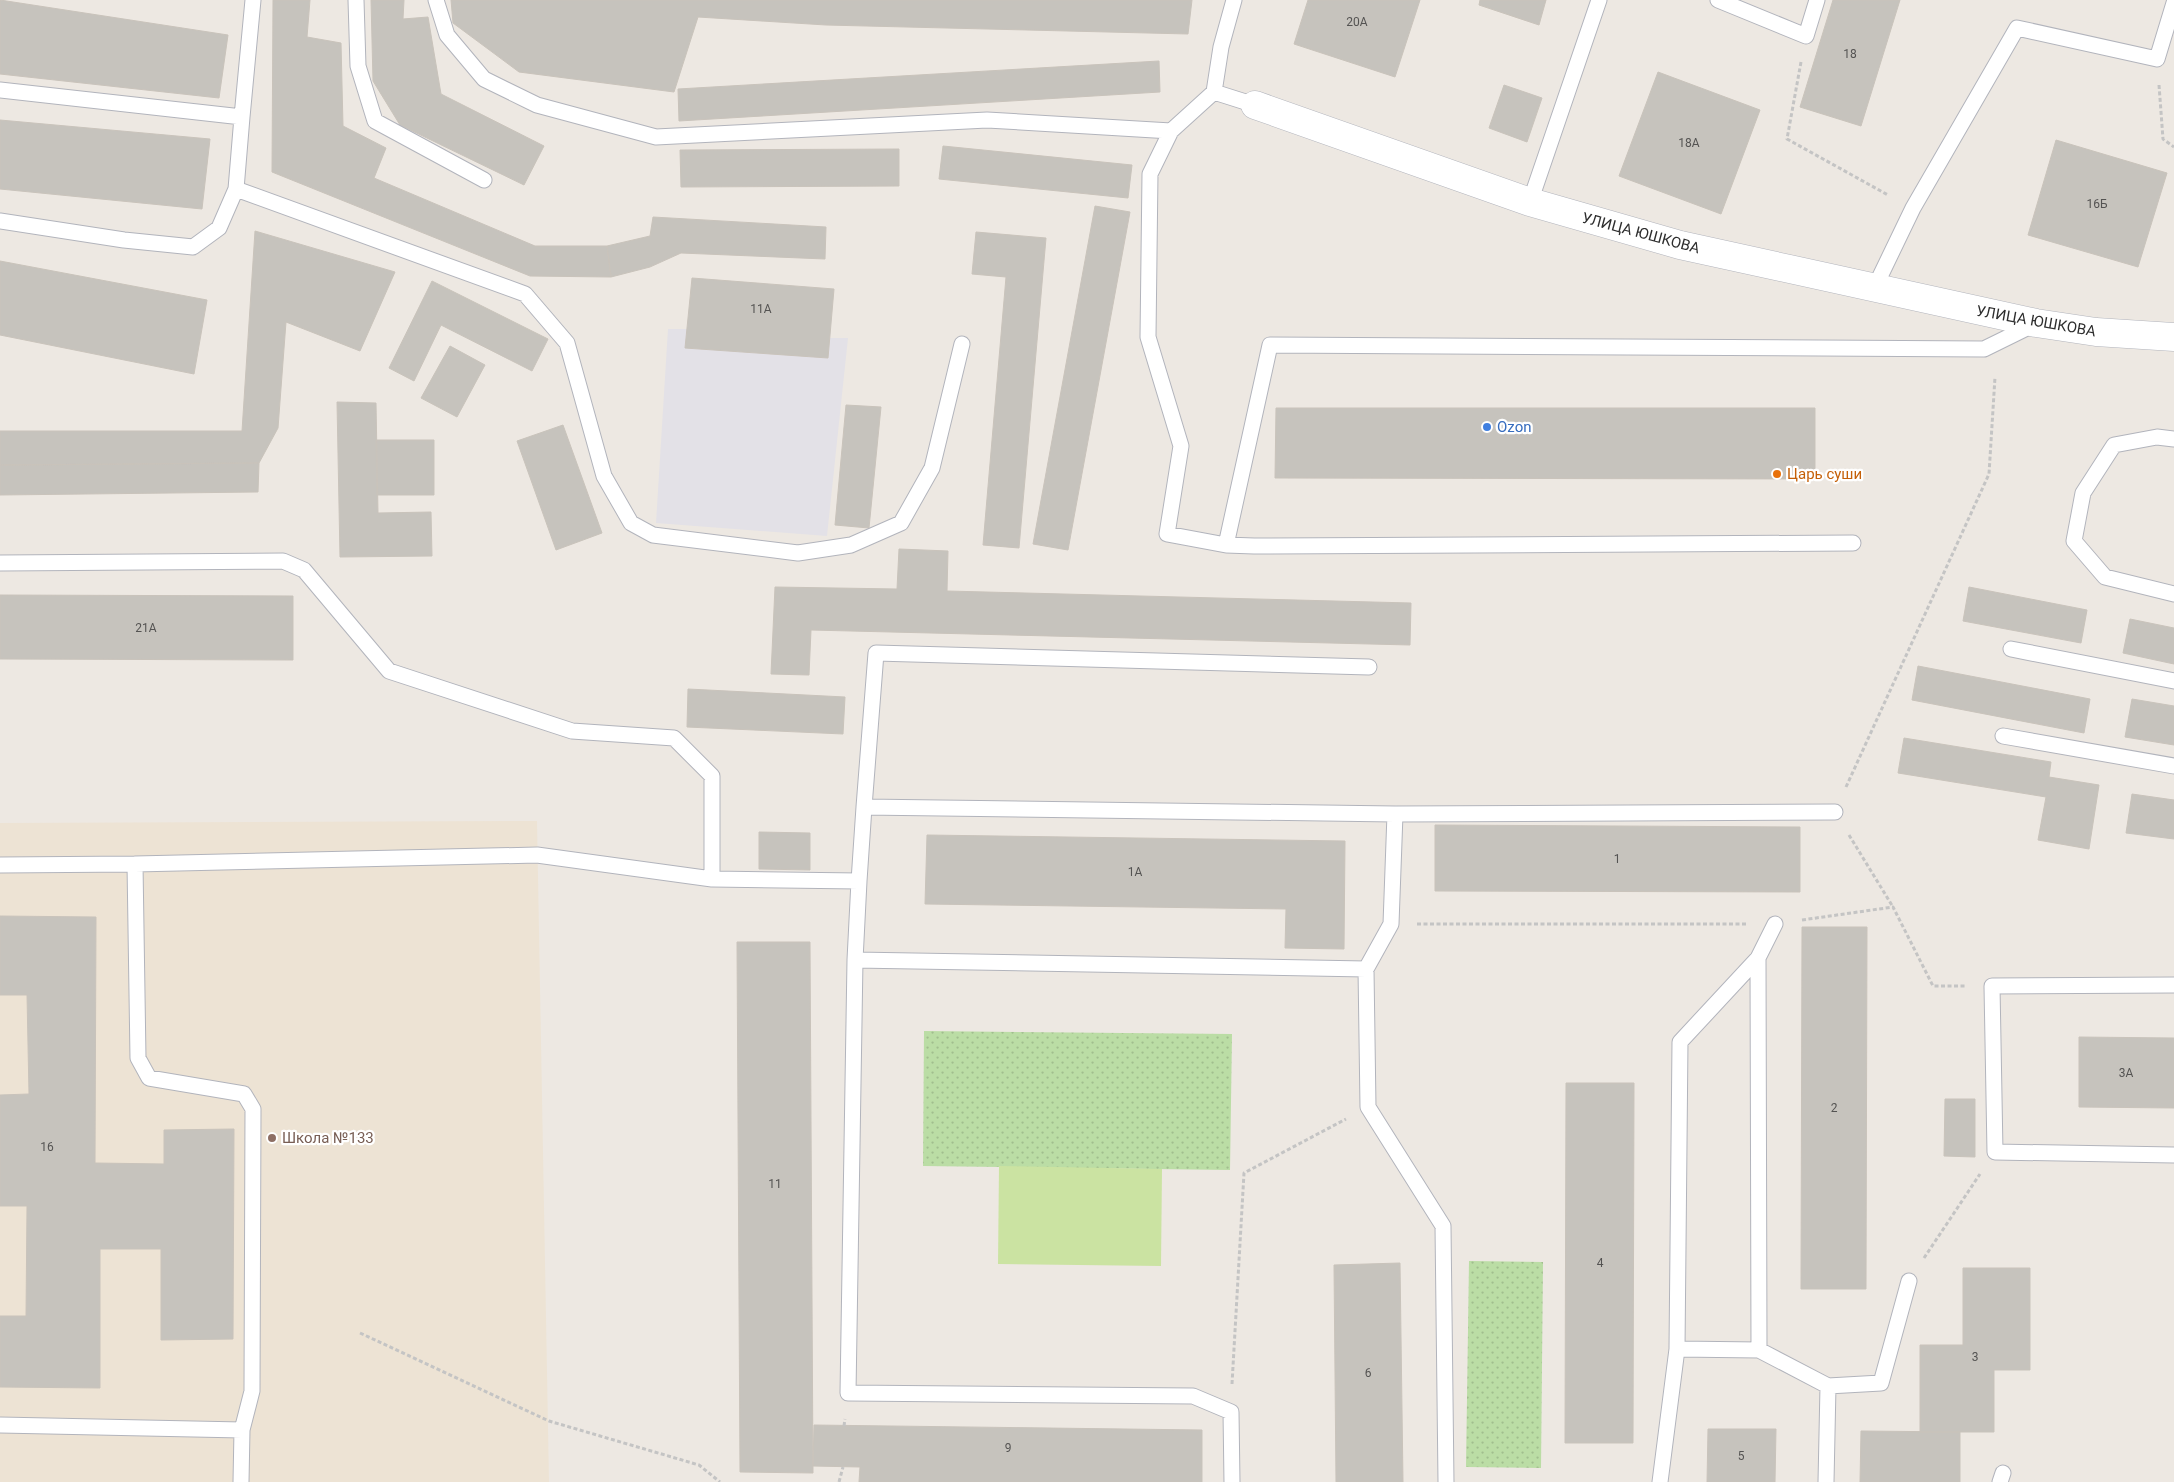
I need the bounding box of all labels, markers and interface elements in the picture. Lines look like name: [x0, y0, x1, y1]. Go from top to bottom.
house number: 20А: [1346, 15, 1368, 29]
house number: 18: [1843, 47, 1857, 61]
house number: 18А: [1678, 136, 1700, 150]
house number: 16Б: [2086, 197, 2108, 211]
street label: УЛИЦА ЮШКОВА: [1580, 209, 1702, 257]
house number: 11А: [750, 302, 772, 316]
street label: УЛИЦА ЮШКОВА: [1975, 302, 2098, 340]
place label: Ozon: [1497, 418, 1531, 436]
marker: Ozon: [1481, 421, 1493, 433]
place label: Царь суши: [1787, 465, 1862, 483]
marker: Царь суши: [1771, 468, 1783, 480]
house number: 21А: [135, 621, 157, 635]
house number: 1: [1614, 852, 1620, 866]
house number: 1А: [1128, 865, 1142, 879]
house number: 3А: [2119, 1066, 2133, 1080]
house number: 2: [1831, 1101, 1838, 1115]
place label: Школа №133: [282, 1129, 374, 1147]
marker: Школа №133: [266, 1132, 278, 1144]
house number: 16: [40, 1140, 54, 1154]
house number: 11: [768, 1177, 782, 1191]
house number: 4: [1597, 1256, 1604, 1270]
house number: 3: [1972, 1350, 1978, 1364]
house number: 6: [1365, 1366, 1372, 1380]
house number: 9: [1005, 1441, 1011, 1455]
house number: 5: [1738, 1449, 1745, 1463]

